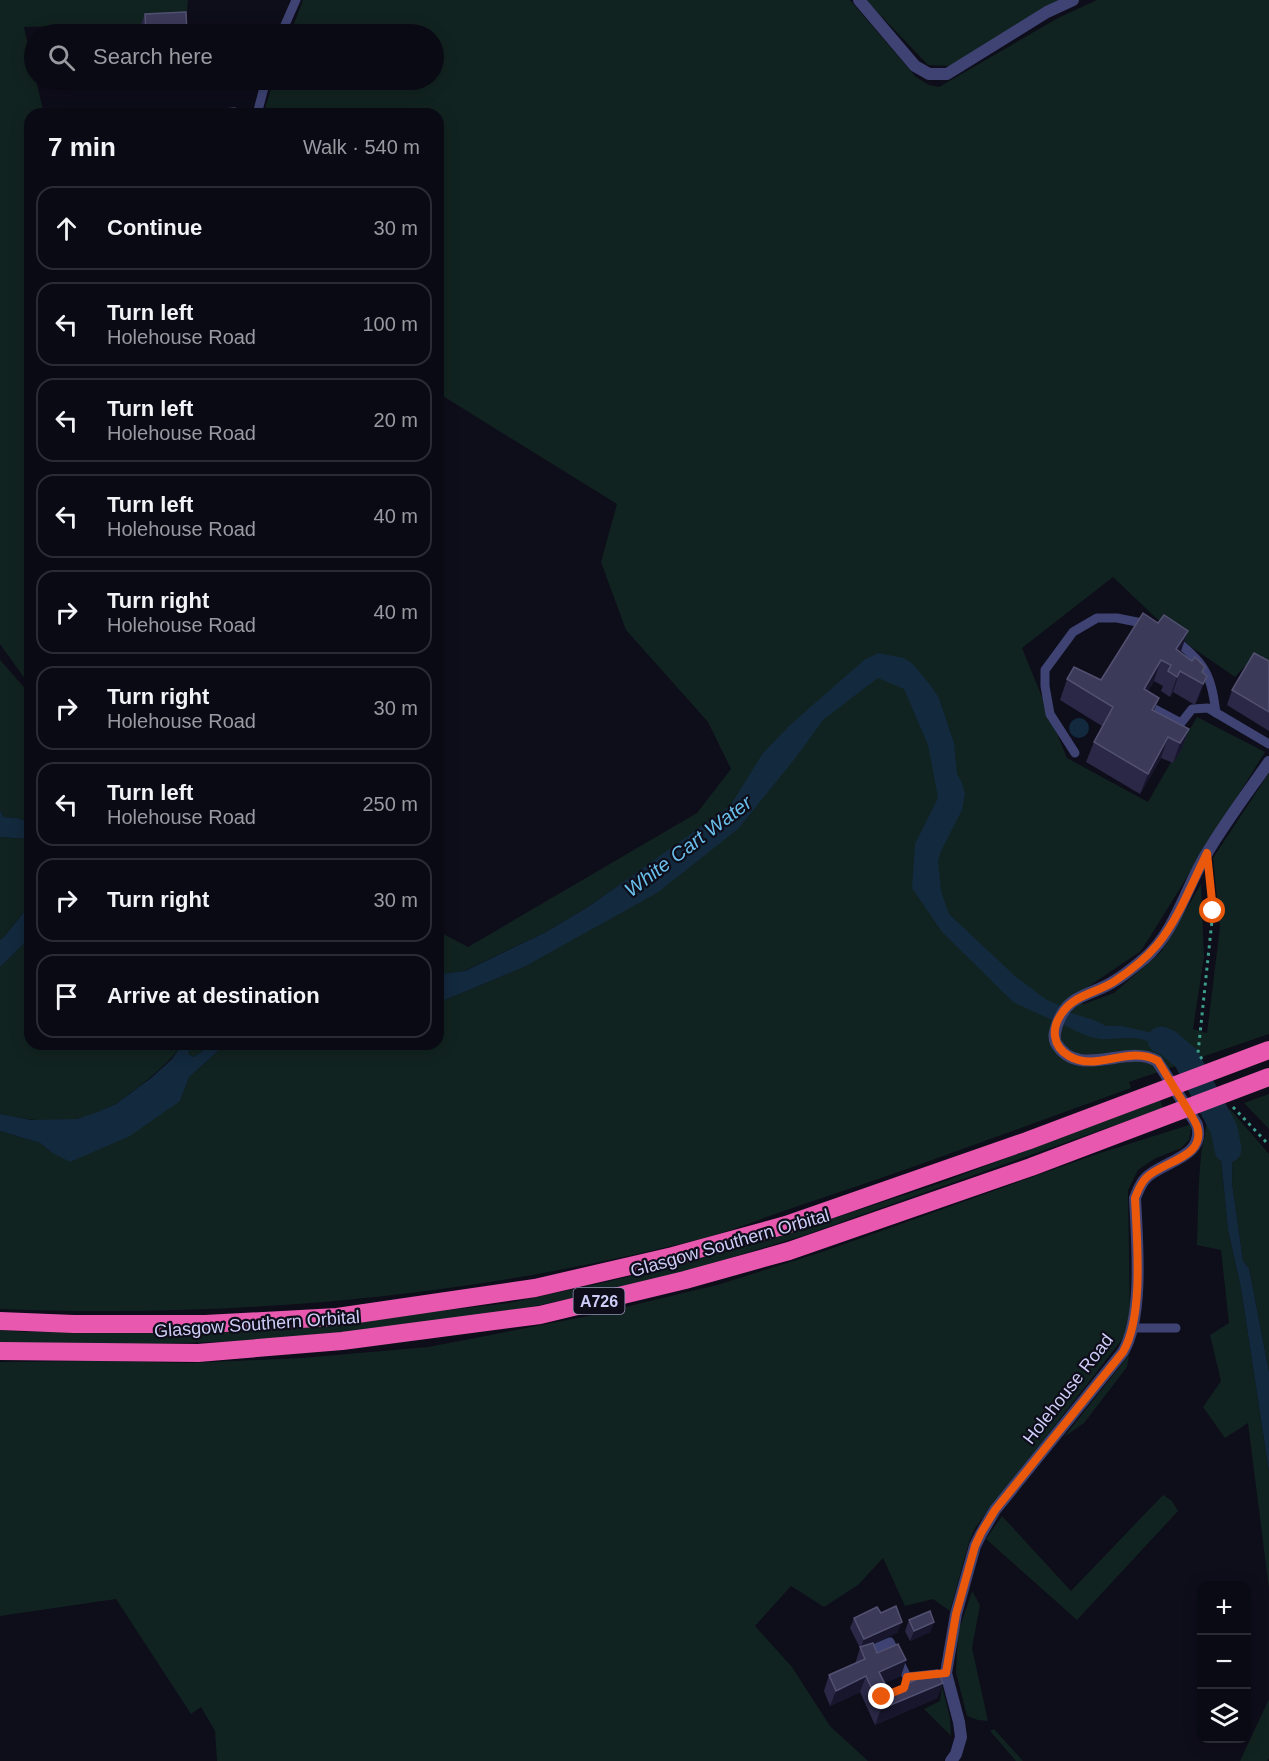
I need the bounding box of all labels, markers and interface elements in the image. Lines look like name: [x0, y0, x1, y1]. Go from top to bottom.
search box: [24, 24, 444, 90]
icon: search: [45, 41, 78, 74]
text: Search here: [93, 44, 213, 69]
text: 7 min: [48, 132, 116, 162]
text: Walk · 540 m: [303, 136, 420, 158]
icon: ahead: [50, 212, 83, 245]
text: Continue: [107, 215, 202, 240]
text: 30 m: [374, 217, 418, 239]
text: Turn left: [107, 300, 193, 325]
icon: left: [50, 308, 83, 341]
text: 100 m: [362, 313, 418, 335]
text: Holehouse Road: [107, 326, 256, 348]
text: Turn left: [107, 396, 193, 421]
icon: left: [50, 404, 83, 437]
text: 20 m: [374, 409, 418, 431]
text: Holehouse Road: [107, 422, 256, 444]
text: Turn left: [107, 492, 193, 517]
icon: left: [50, 500, 83, 533]
text: 40 m: [374, 505, 418, 527]
text: Holehouse Road: [107, 518, 256, 540]
text: Turn right: [107, 588, 209, 613]
icon: right: [50, 596, 83, 629]
text: 40 m: [374, 601, 418, 623]
text: Holehouse Road: [107, 614, 256, 636]
text: Turn right: [107, 684, 209, 709]
icon: right: [50, 692, 83, 725]
text: 30 m: [374, 697, 418, 719]
text: Holehouse Road: [107, 710, 256, 732]
text: Turn left: [107, 780, 193, 805]
icon: left: [50, 788, 83, 821]
water label: White Cart Water: [620, 790, 757, 901]
text: 250 m: [362, 793, 418, 815]
text: Holehouse Road: [107, 806, 256, 828]
icon: right: [50, 884, 83, 917]
text: Turn right: [107, 887, 209, 912]
text: 30 m: [374, 889, 418, 911]
route start: [1199, 897, 1225, 923]
icon: arrive: [50, 980, 83, 1013]
text: Arrive at destination: [107, 983, 320, 1008]
street label: Glasgow Southern Orbital: [628, 1205, 832, 1281]
road number: A726: [574, 1288, 624, 1314]
street label: Glasgow Southern Orbital: [153, 1307, 361, 1341]
street label: Holehouse Road: [1019, 1330, 1117, 1448]
map controls: [1197, 1581, 1251, 1743]
button: +: [1197, 1581, 1251, 1635]
button: −: [1197, 1635, 1251, 1689]
route end: [868, 1683, 894, 1709]
button: layers: [1197, 1689, 1251, 1743]

